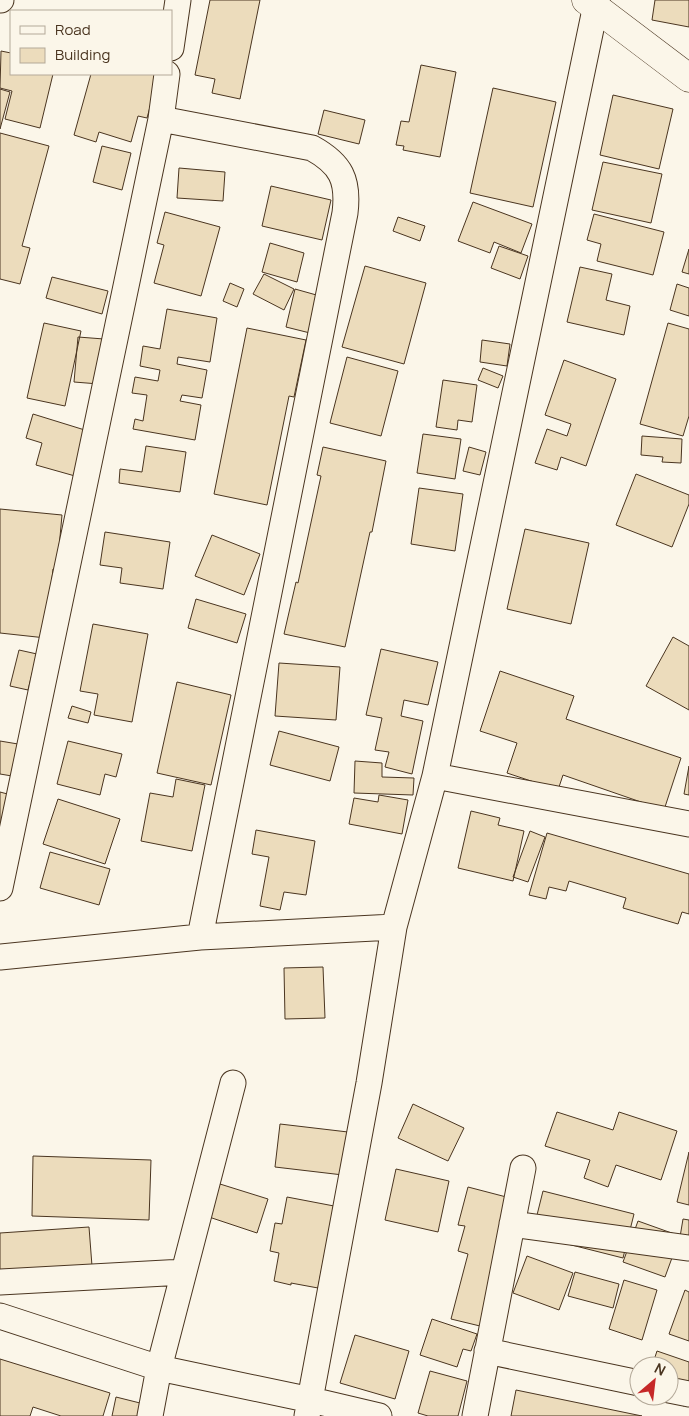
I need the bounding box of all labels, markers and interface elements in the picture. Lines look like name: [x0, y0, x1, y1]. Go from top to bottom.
legend: [10, 10, 172, 75]
text: Road: [55, 19, 91, 40]
text: Building: [55, 44, 110, 65]
north arrow: [629, 1356, 679, 1406]
text: N: [651, 1358, 669, 1380]

